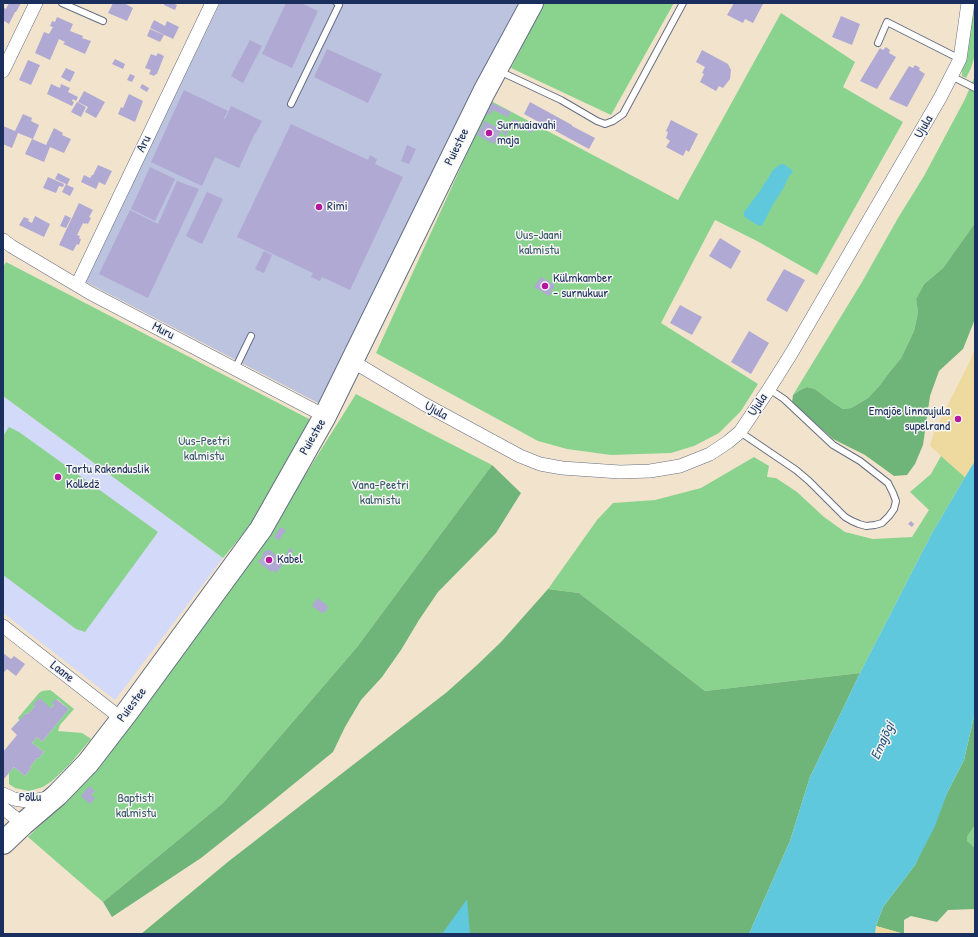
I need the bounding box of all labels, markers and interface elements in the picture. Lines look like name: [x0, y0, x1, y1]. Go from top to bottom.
street label: Ujula: [911, 113, 937, 141]
place label: Surnuaiavahi maja: [497, 118, 556, 149]
street label: Puiestee: [441, 126, 473, 168]
marker: Surnuaiavahi maja: [484, 128, 494, 138]
street label: Aru: [133, 133, 155, 155]
place label: Rimi: [327, 199, 348, 215]
marker: Rimi: [314, 202, 324, 212]
park label: Uus-Jaani kalmistu: [516, 228, 562, 259]
place label: Külmkamber - surnukuur: [553, 271, 612, 302]
marker: Külmkamber - surnukuur: [540, 281, 550, 291]
street label: Muru: [149, 319, 177, 343]
street label: Ujula: [745, 391, 771, 419]
street label: Ujula: [422, 398, 450, 424]
place label: Emajõe linnaujula supelrand: [869, 404, 950, 435]
marker: Emajõe linnaujula supelrand: [953, 414, 963, 424]
street label: Puiestee: [296, 416, 330, 458]
park label: Uus-Peetri kalmistu: [178, 434, 230, 465]
place label: Tartu Rakenduslik Kolledž: [66, 462, 149, 493]
marker: Tartu Rakenduslik Kolledž: [53, 472, 63, 482]
park label: Vana-Peetri kalmistu: [351, 478, 409, 509]
place label: Kabel: [277, 552, 303, 568]
marker: Kabel: [264, 555, 274, 565]
street label: Laane: [47, 658, 77, 686]
street label: Puiestee: [114, 685, 150, 725]
water label: Emajõgi: [867, 720, 899, 762]
street label: Põllu: [19, 790, 41, 806]
park label: Baptisti kalmistu: [116, 791, 156, 822]

